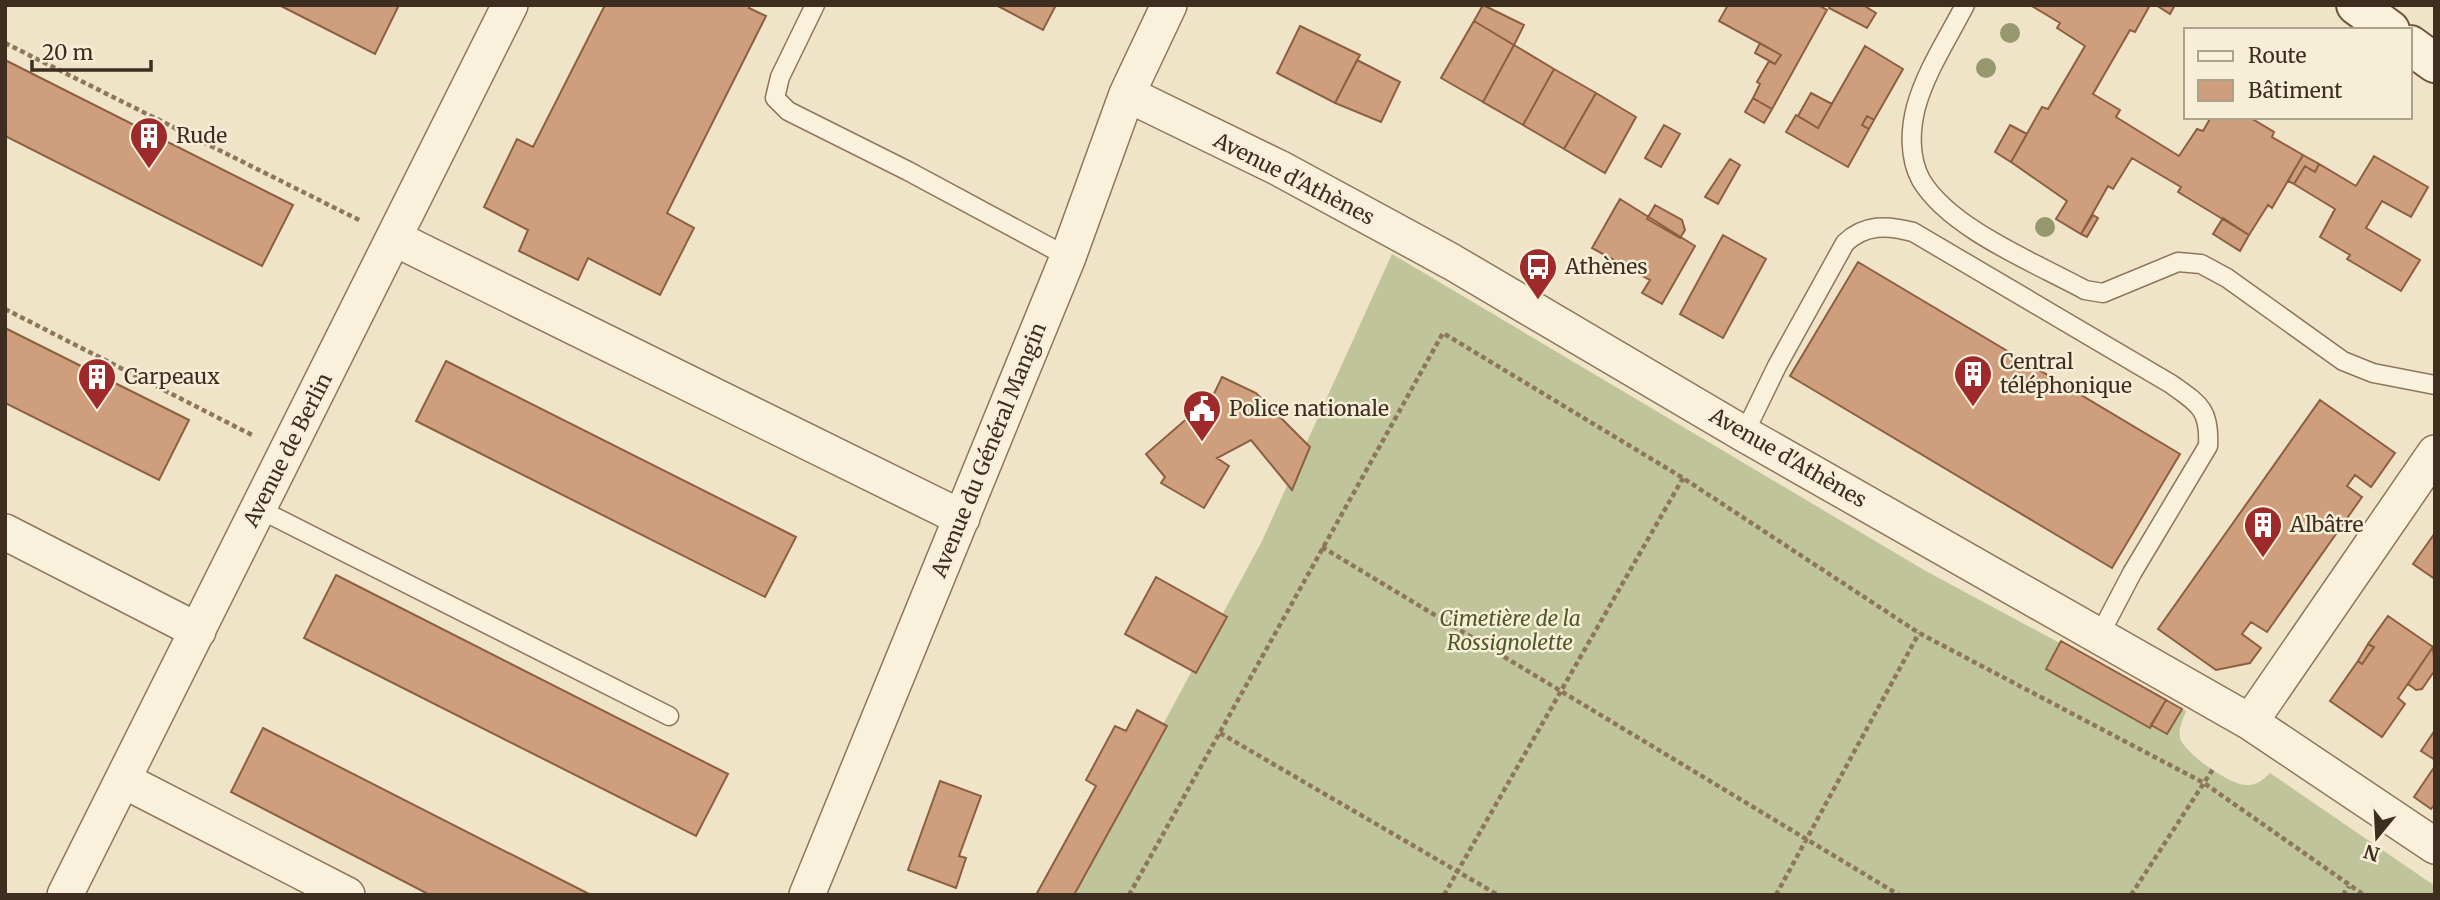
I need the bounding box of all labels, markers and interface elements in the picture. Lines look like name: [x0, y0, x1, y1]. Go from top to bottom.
scale bar: [32, 28, 150, 72]
legend: [2184, 28, 2412, 119]
text: 20 m: [42, 39, 94, 66]
text: Route: [2248, 42, 2306, 69]
text: Bâtiment: [2248, 77, 2342, 104]
building icon: Rude: [128, 115, 170, 170]
place label: Rude: [176, 122, 227, 149]
street label: Avenue d'Athènes: [1208, 126, 1379, 231]
bus stop icon: Athènes: [1517, 246, 1559, 301]
place label: Athènes: [1564, 253, 1648, 280]
street label: Avenue du Général Mangin: [925, 318, 1052, 582]
place label: Central téléphonique: [2000, 348, 2132, 399]
building icon: Central téléphonique: [1952, 353, 1994, 408]
building icon: Carpeaux: [76, 356, 118, 411]
place label: Carpeaux: [124, 363, 220, 390]
street label: Avenue de Berlin: [237, 368, 338, 532]
public building icon: Police nationale: [1181, 388, 1223, 443]
place label: Police nationale: [1229, 395, 1389, 422]
street label: Avenue d'Athènes: [1704, 401, 1872, 513]
building icon: Albâtre: [2242, 504, 2284, 559]
place label: Albâtre: [2289, 511, 2364, 538]
park label: Cimetière de la Rossignolette: [1439, 605, 1581, 656]
north arrow: [2342, 802, 2412, 872]
text: N: [2361, 839, 2383, 867]

